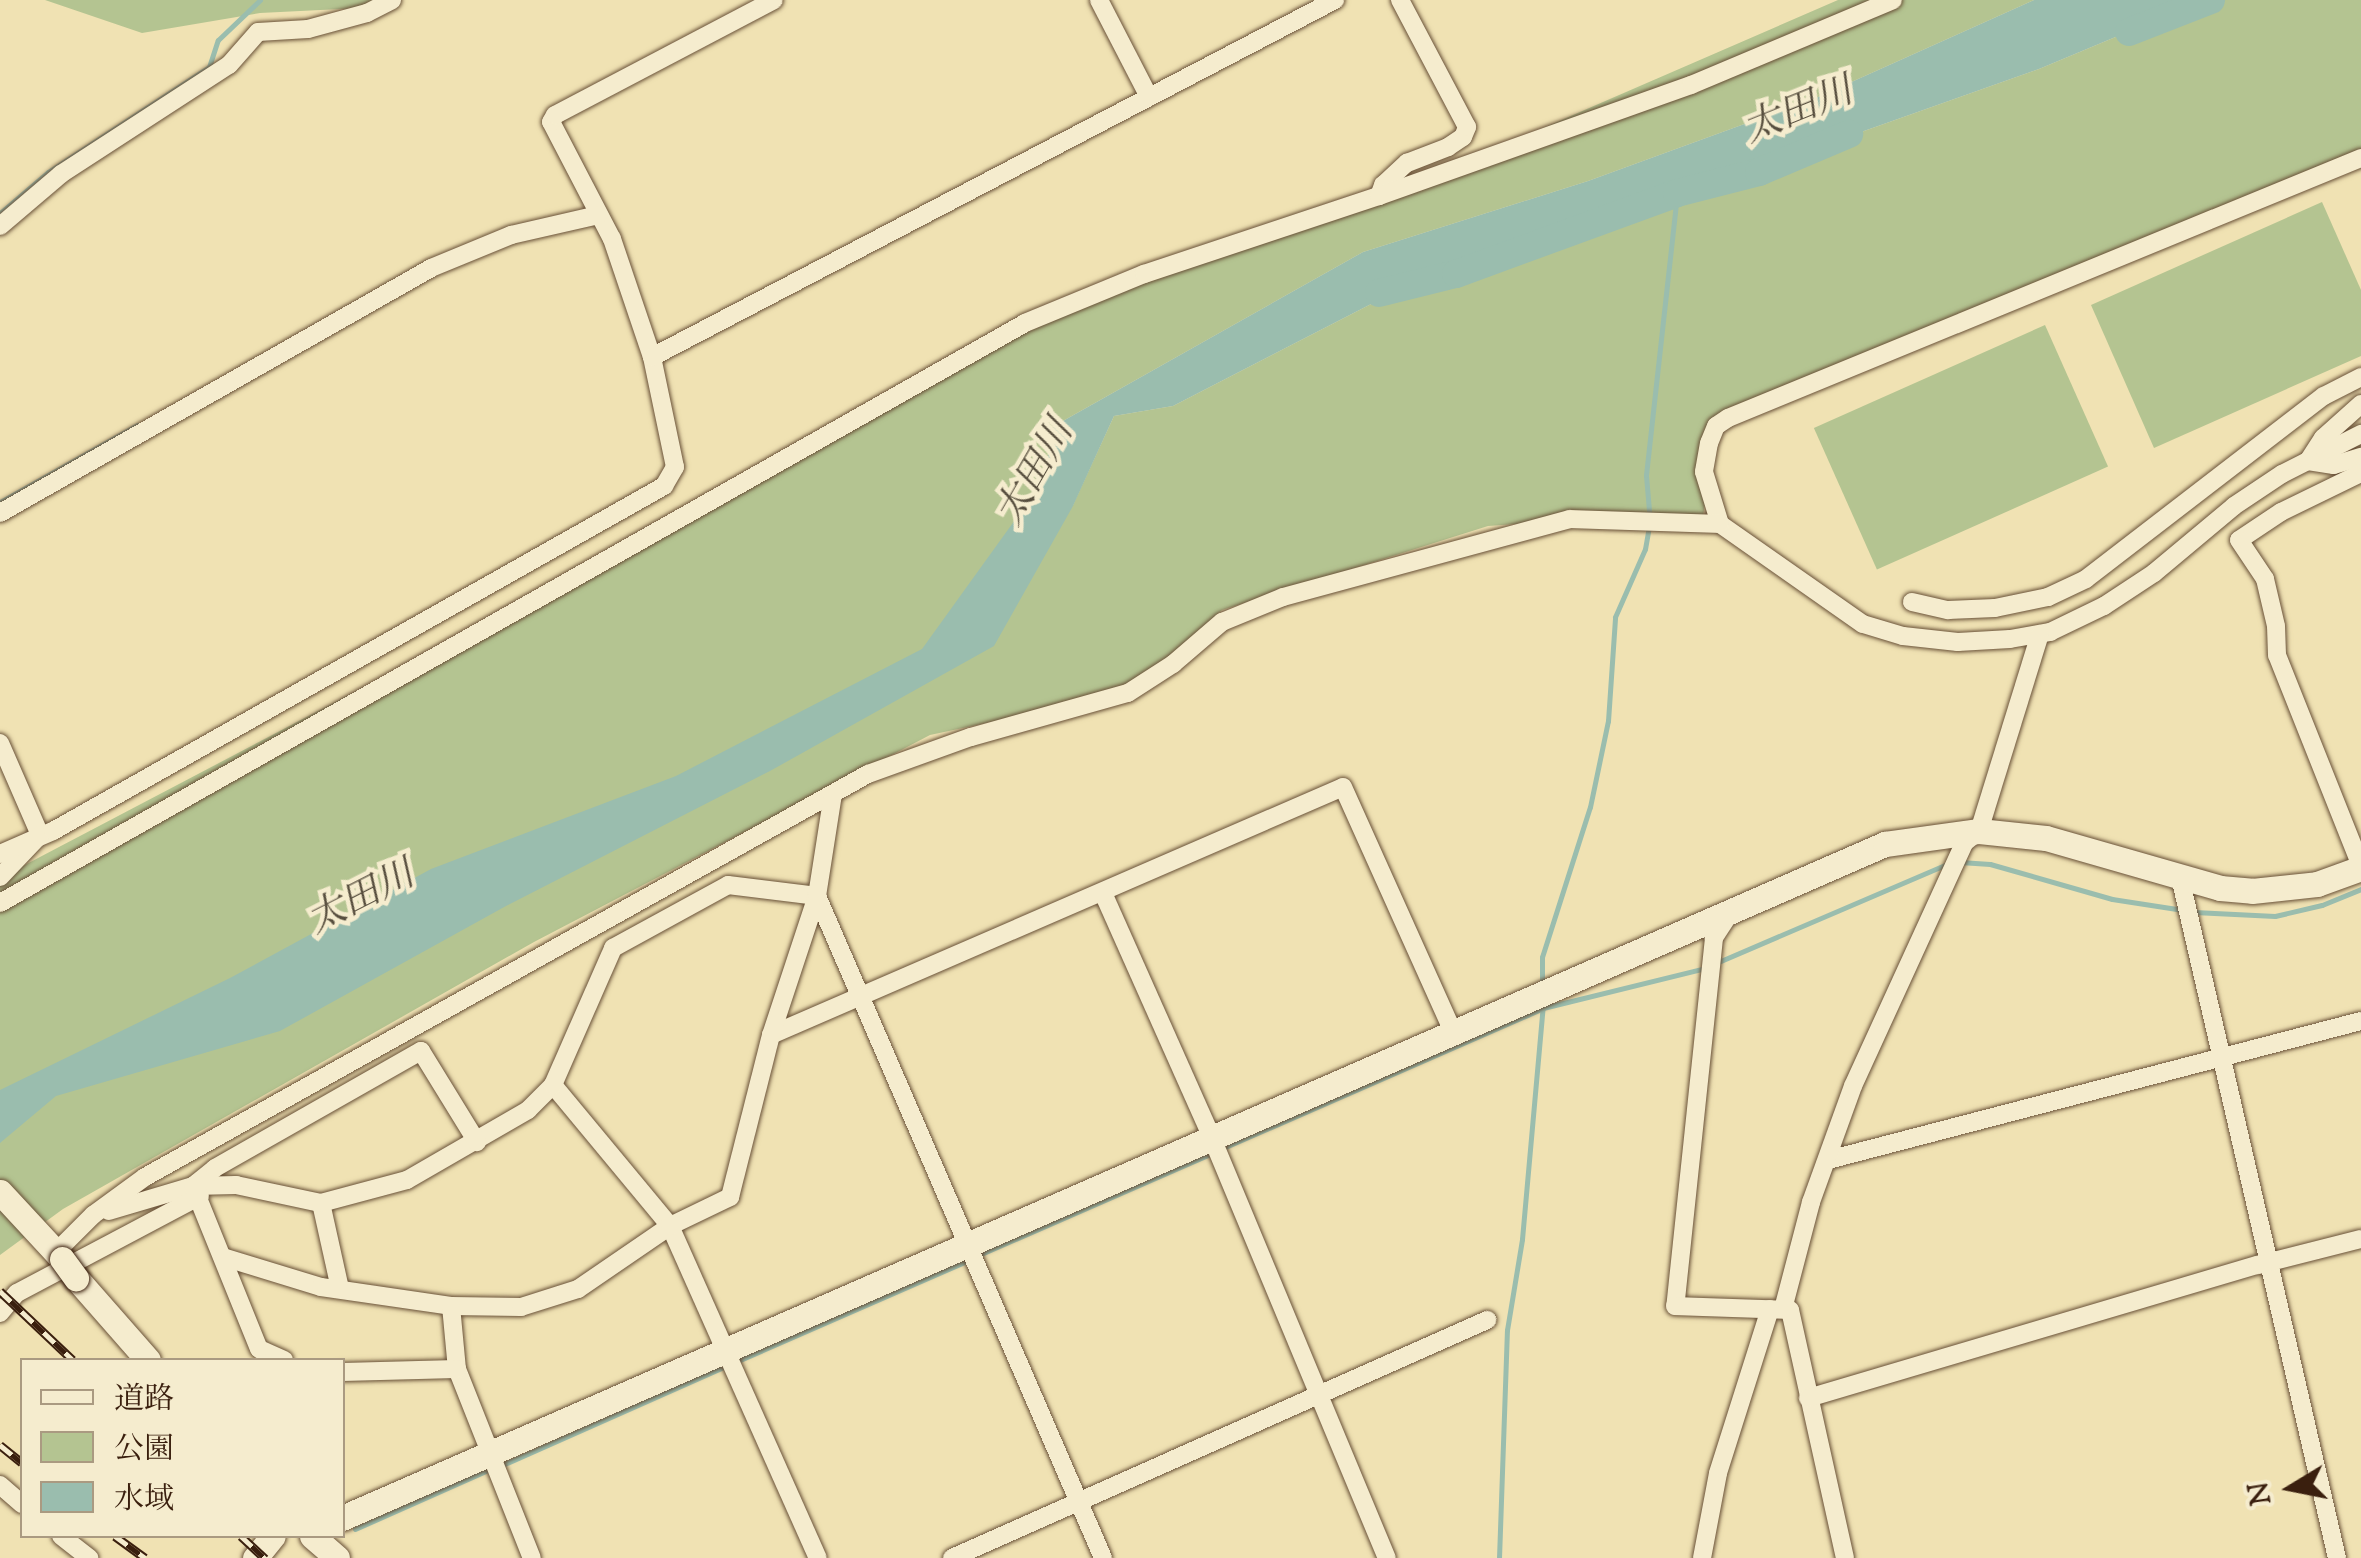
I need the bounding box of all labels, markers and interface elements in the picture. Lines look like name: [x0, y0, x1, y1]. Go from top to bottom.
water label: 太田川: [1738, 71, 1860, 155]
water label: 太田川: [989, 413, 1085, 535]
water label: 太田川: [301, 854, 423, 946]
legend: [20, 1358, 345, 1538]
text: 道路: [114, 1379, 174, 1422]
text: 公園: [114, 1429, 174, 1472]
north arrow: [2241, 1438, 2341, 1538]
text: 水域: [114, 1479, 174, 1522]
text: N: [2240, 1479, 2283, 1508]

